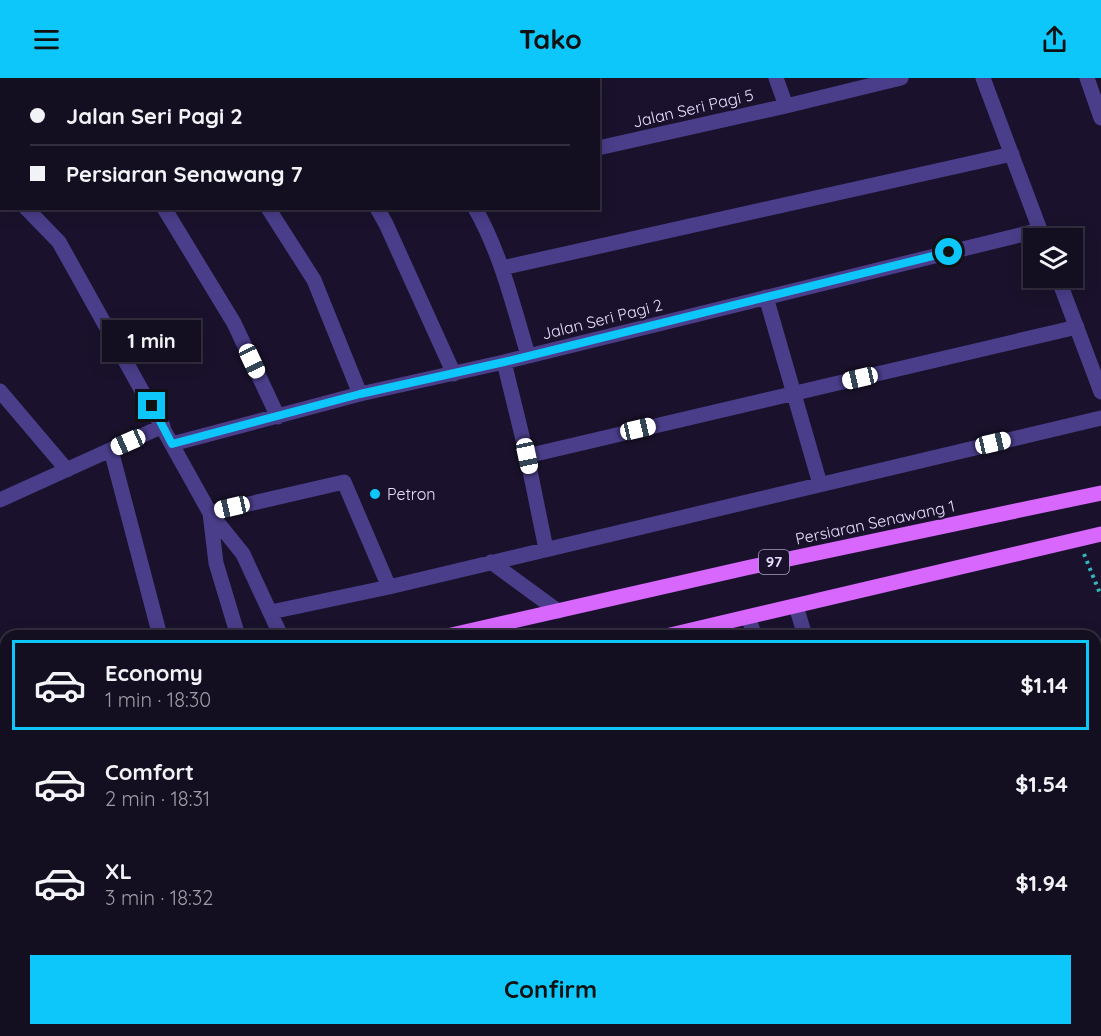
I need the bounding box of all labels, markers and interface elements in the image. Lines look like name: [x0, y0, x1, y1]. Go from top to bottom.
text: Tako: [519, 22, 582, 56]
icon: menu: [30, 23, 63, 56]
icon: share: [1038, 23, 1071, 56]
street label: Jalan Seri Pagi 5: [631, 84, 755, 132]
text: Jalan Seri Pagi 2: [66, 102, 243, 130]
text: Persiaran Senawang 7: [66, 160, 303, 188]
map controls: [1023, 228, 1083, 288]
button: layers: [1023, 228, 1083, 288]
route start: [935, 238, 962, 265]
street label: Jalan Seri Pagi 2: [540, 294, 665, 344]
callout: 1 min: [102, 319, 201, 361]
text: 1 min: [127, 328, 176, 353]
car: [236, 341, 268, 381]
car: [840, 365, 880, 391]
route end: [138, 392, 165, 419]
car: [618, 416, 658, 442]
car: [108, 426, 148, 458]
car: [973, 430, 1013, 456]
car: [514, 437, 540, 475]
place label: Petron: [387, 484, 436, 504]
marker: Petron: [368, 487, 382, 501]
car: [212, 494, 252, 520]
street label: Persiaran Senawang 1: [793, 495, 957, 549]
road number: 97: [759, 550, 789, 574]
icon: car: [33, 658, 87, 712]
text: Economy: [105, 659, 203, 687]
text: $1.14: [1020, 671, 1068, 699]
text: 1 min · 18:30: [105, 687, 211, 712]
icon: car: [33, 757, 87, 811]
text: Comfort: [105, 758, 194, 786]
text: $1.54: [1015, 770, 1068, 798]
text: 2 min · 18:31: [105, 786, 210, 811]
icon: car: [33, 856, 87, 910]
text: XL: [105, 857, 132, 885]
text: $1.94: [1015, 869, 1068, 897]
text: 3 min · 18:32: [105, 885, 213, 910]
button: Confirm: [30, 955, 1071, 1024]

